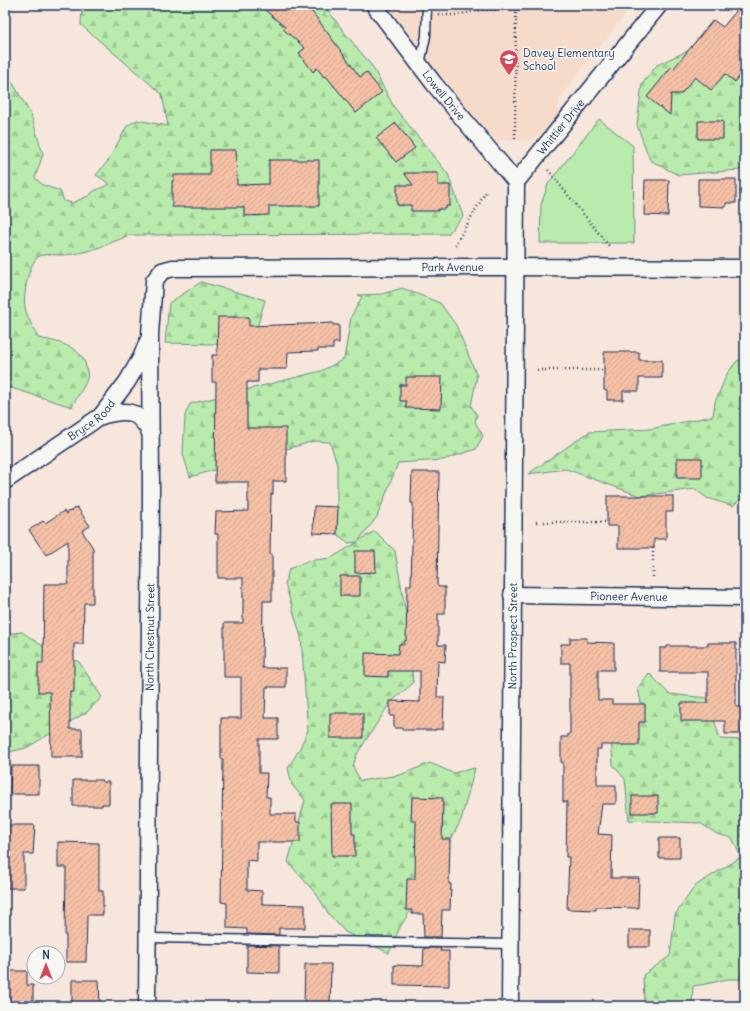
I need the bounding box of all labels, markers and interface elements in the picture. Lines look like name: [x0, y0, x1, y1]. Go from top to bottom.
place label: Davey Elementary School: [523, 46, 615, 73]
school or university icon: Davey Elementary School: [498, 48, 520, 76]
street label: Lowell Drive: [419, 67, 468, 123]
street label: Whittier Drive: [534, 96, 587, 158]
street label: Park Avenue: [421, 260, 484, 274]
street label: Bryce Road: [65, 396, 118, 444]
street label: North Prospect Street: [505, 582, 520, 689]
street label: North Chestnut Street: [142, 583, 157, 691]
street label: Pioneer Avenue: [590, 589, 668, 604]
north arrow: [26, 945, 66, 985]
text: N: [42, 948, 50, 962]

